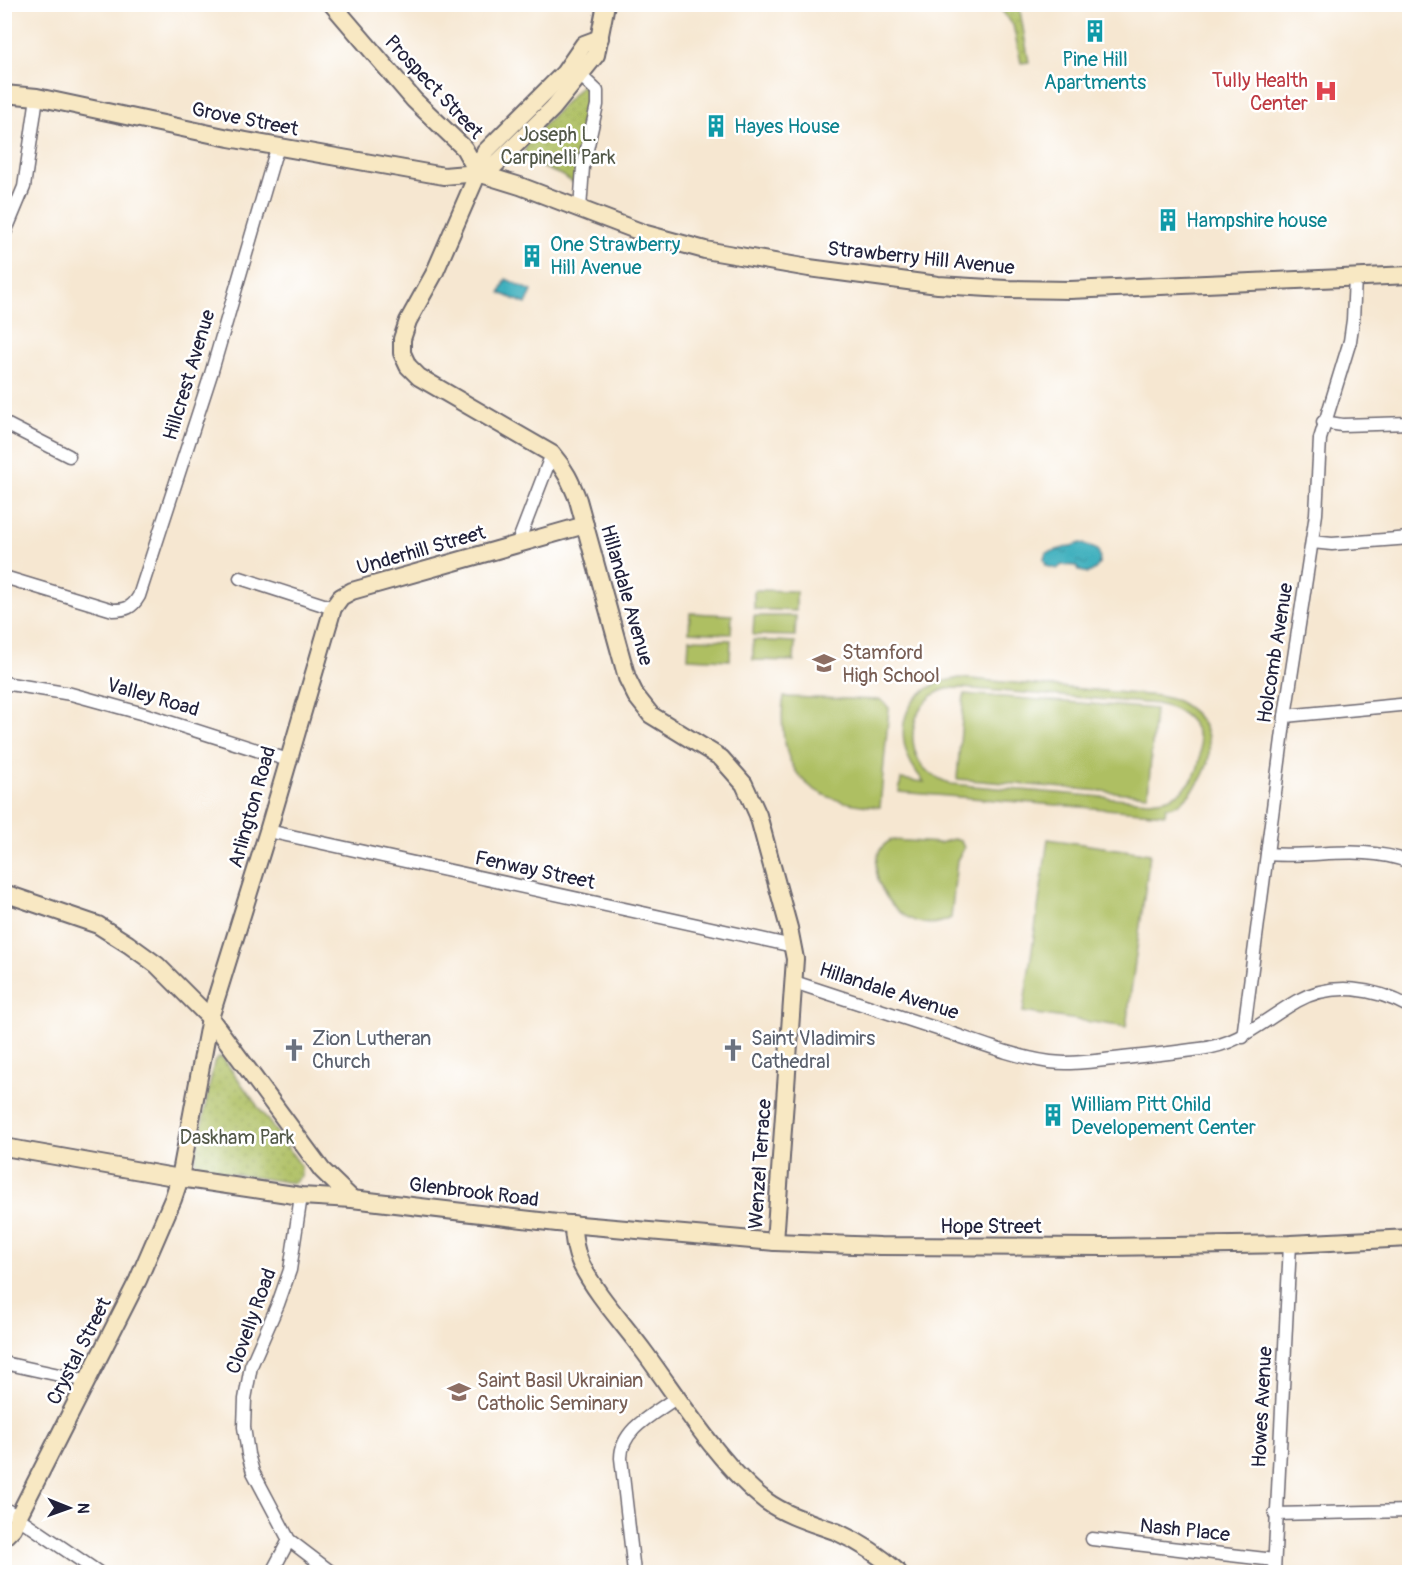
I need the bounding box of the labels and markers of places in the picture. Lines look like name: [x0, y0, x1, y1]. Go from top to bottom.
building icon: Pine Hill Apartments: [1082, 18, 1108, 44]
place label: Pine Hill Apartments: [1044, 47, 1146, 95]
place label: Tully Health Center: [1212, 68, 1308, 116]
hospital icon: Tully Health Center: [1313, 78, 1339, 104]
building icon: Hayes House: [703, 113, 729, 139]
place label: Hayes House: [734, 114, 840, 139]
building icon: Hampshire house: [1155, 207, 1181, 233]
place label: Hampshire house: [1186, 208, 1327, 233]
place label: One Strawberry Hill Avenue: [550, 232, 681, 280]
building icon: One Strawberry Hill Avenue: [519, 243, 545, 269]
place label: Stamford High School: [842, 640, 940, 688]
school or university icon: Stamford High School: [811, 650, 837, 676]
place label: Zion Lutheran Church: [312, 1026, 431, 1074]
place label: Saint Vladimirs Cathedral: [751, 1026, 875, 1074]
church icon: Zion Lutheran Church: [281, 1037, 307, 1063]
church icon: Saint Vladimirs Cathedral: [720, 1037, 746, 1063]
place label: William Pitt Child Developement Center: [1071, 1092, 1256, 1140]
building icon: William Pitt Child Developement Center: [1040, 1102, 1066, 1128]
place label: Saint Basil Ukrainian Catholic Seminary: [477, 1368, 643, 1416]
school or university icon: Saint Basil Ukrainian Catholic Seminary: [446, 1379, 472, 1405]

